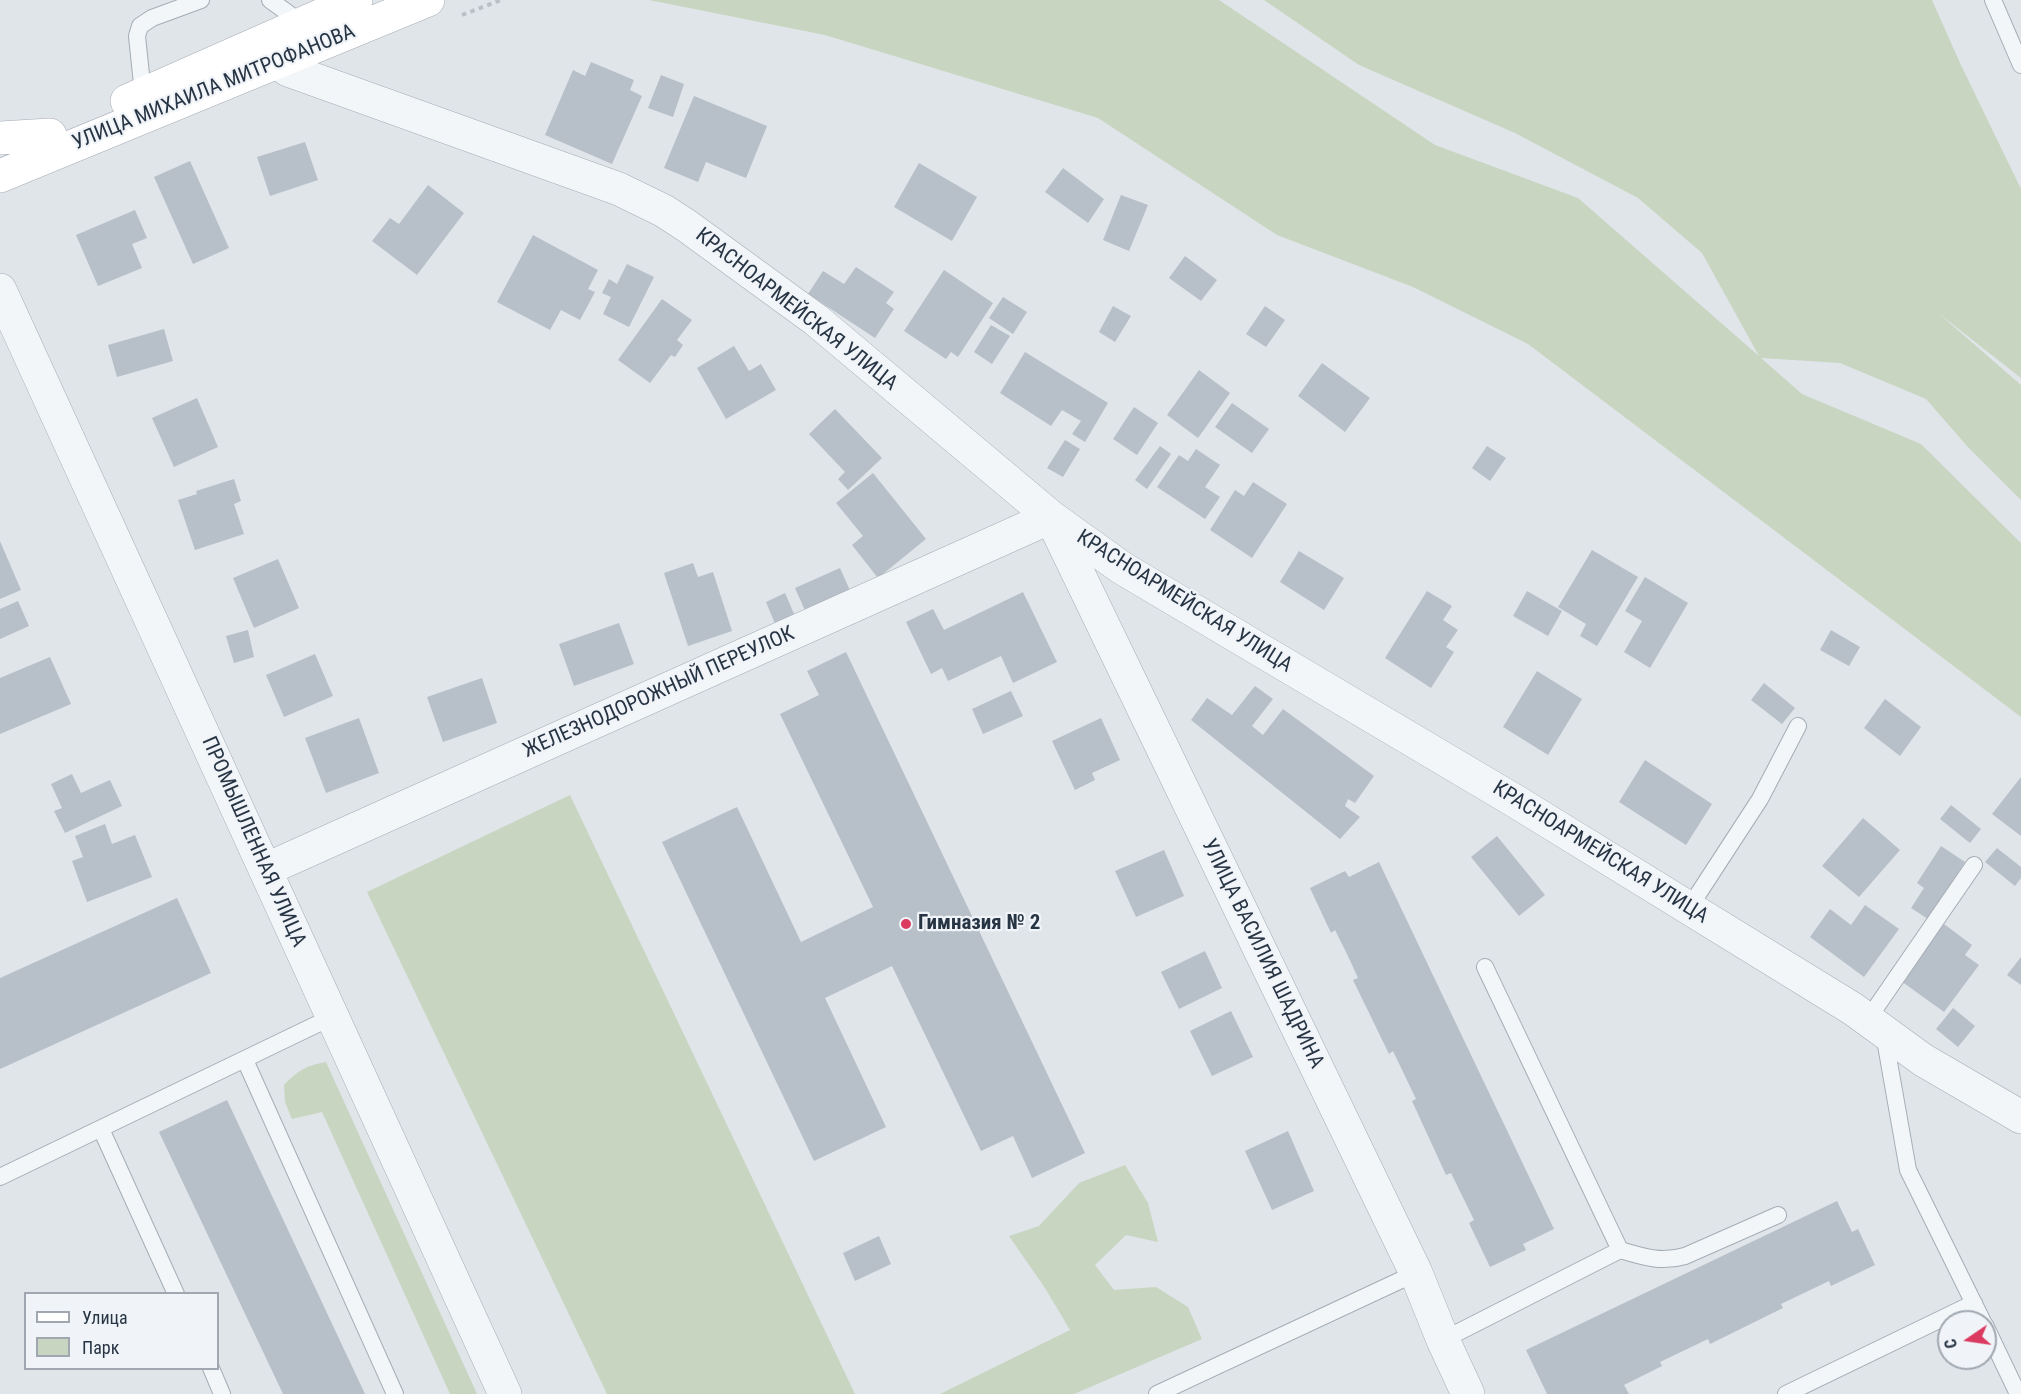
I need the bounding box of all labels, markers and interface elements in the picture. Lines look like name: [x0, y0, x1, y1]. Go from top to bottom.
street label: УЛИЦА МИХАИЛА МИТРОФАНОВА: [69, 20, 359, 156]
street label: КРАСНОАРМЕЙСКАЯ УЛИЦА: [690, 223, 902, 397]
street label: КРАСНОАРМЕЙСКАЯ УЛИЦА: [1072, 525, 1296, 679]
street label: ЖЕЛЕЗНОДОРОЖНЫЙ ПЕРЕУЛОК: [520, 622, 798, 764]
street label: ПРОМЫШЛЕННАЯ УЛИЦА: [195, 733, 311, 951]
street label: КРАСНОАРМЕЙСКАЯ УЛИЦА: [1488, 776, 1712, 930]
street label: УЛИЦА ВАСИЛИЯ ШАДРИНА: [1195, 835, 1329, 1073]
place label: Гимназия № 2: [918, 911, 1040, 937]
marker: Гимназия № 2: [899, 917, 913, 931]
legend: [24, 1292, 219, 1370]
text: Улица: [82, 1307, 128, 1328]
north arrow: [1937, 1310, 1997, 1370]
text: Парк: [82, 1337, 119, 1358]
text: С: [1941, 1337, 1961, 1350]

